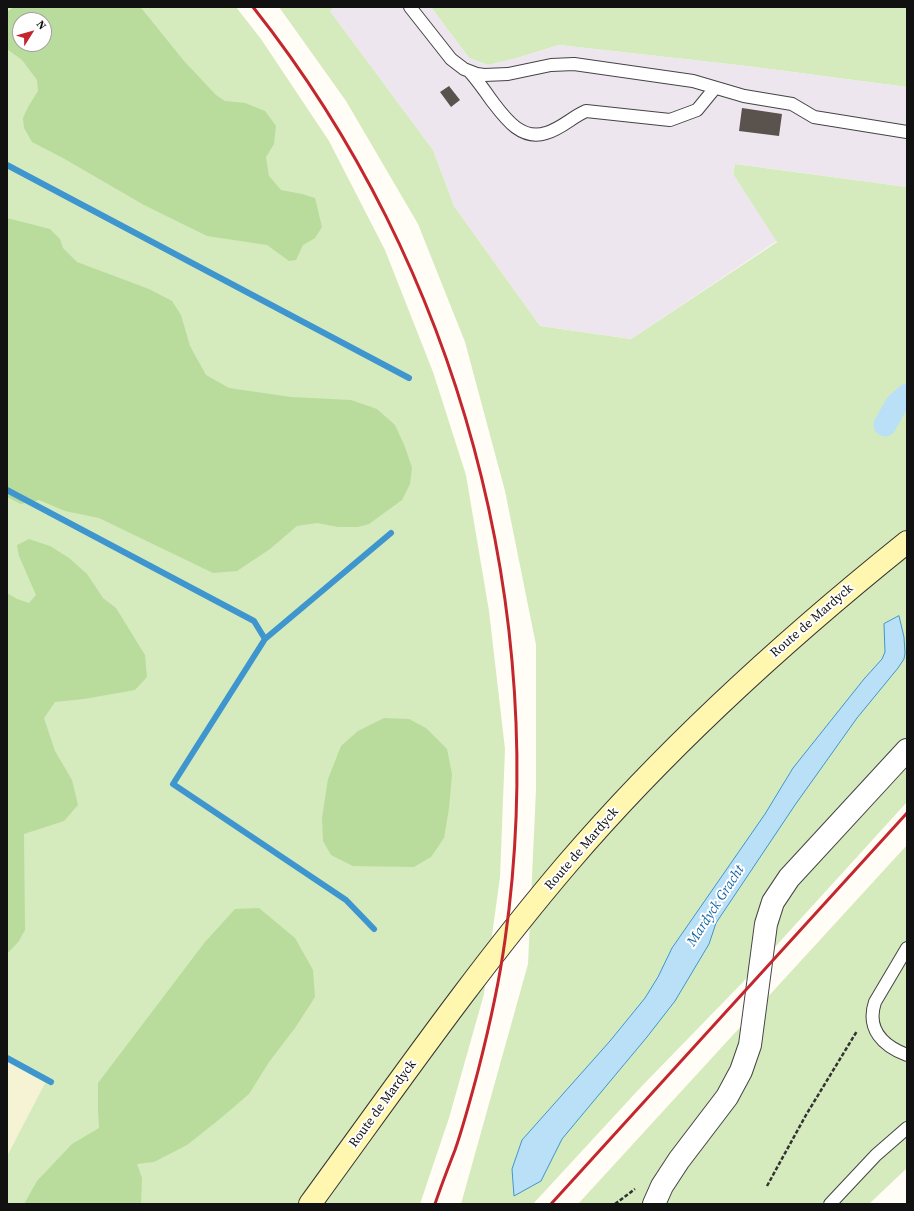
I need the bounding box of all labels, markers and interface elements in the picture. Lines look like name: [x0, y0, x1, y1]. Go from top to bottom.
north arrow: [12, 12, 52, 52]
text: N: [33, 17, 50, 33]
street label: Route de Mardyck: [768, 581, 856, 661]
street label: Route de Mardyck: [542, 805, 622, 893]
water label: Mardyck Gracht: [684, 862, 748, 950]
street label: Route de Mardyck: [346, 1057, 420, 1151]

